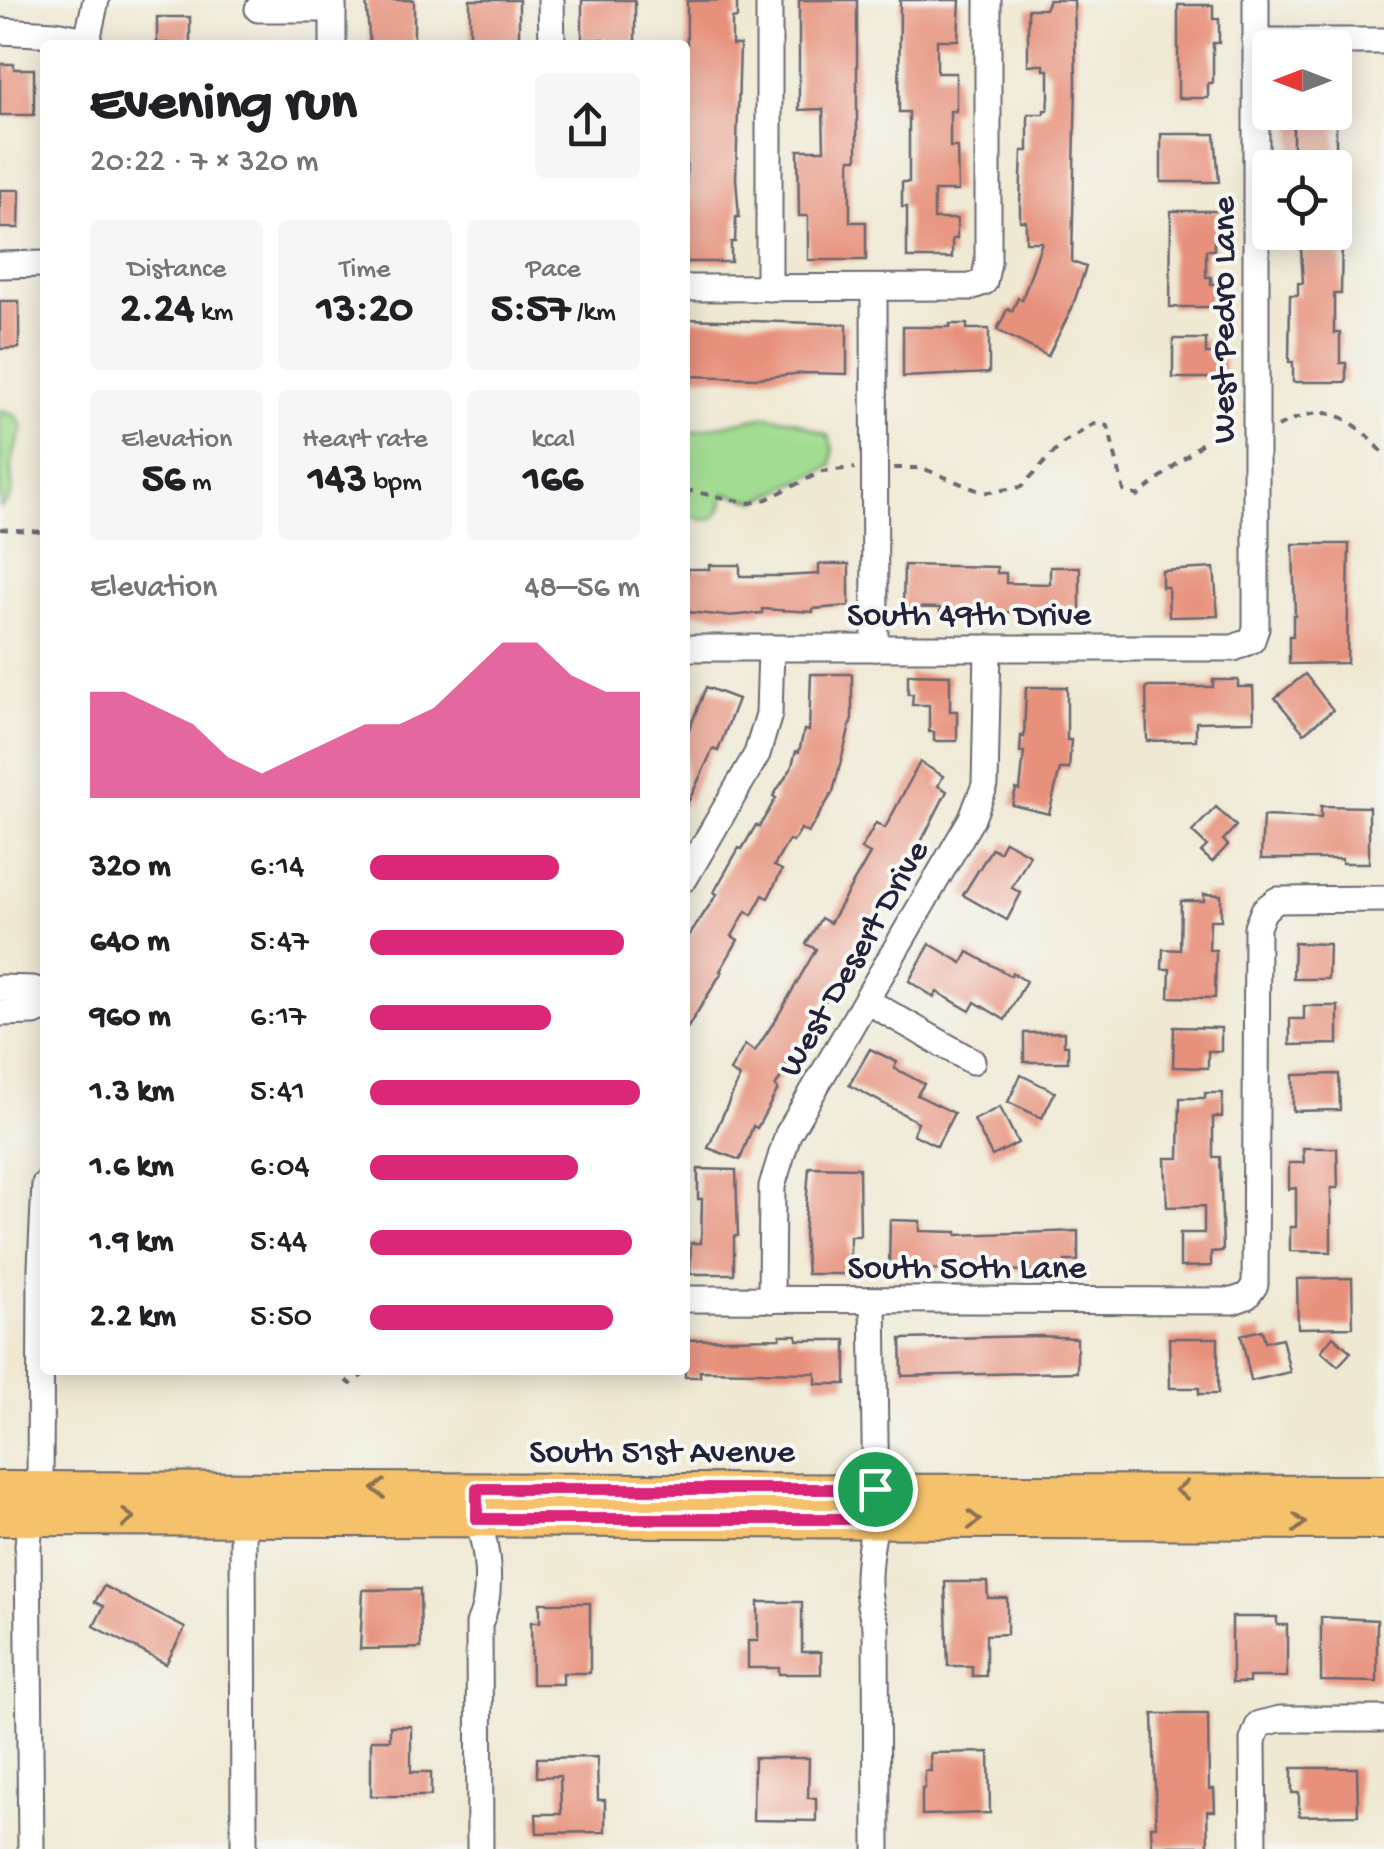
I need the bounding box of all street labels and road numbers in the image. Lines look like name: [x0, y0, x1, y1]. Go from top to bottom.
street label: West Pedro Lane: [1206, 196, 1247, 443]
street label: South 49th Drive: [847, 597, 1092, 638]
street label: West Desert Drive: [771, 833, 941, 1085]
street label: South 50th Lane: [848, 1250, 1087, 1291]
street label: South 51st Avenue: [529, 1434, 796, 1475]

